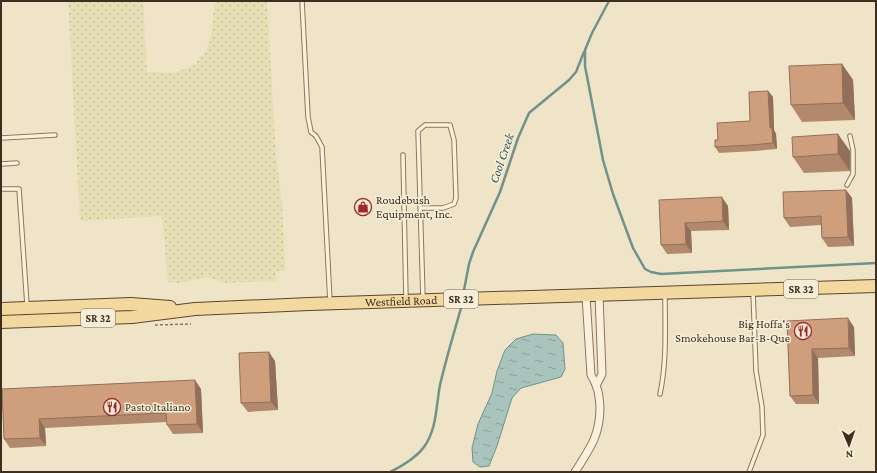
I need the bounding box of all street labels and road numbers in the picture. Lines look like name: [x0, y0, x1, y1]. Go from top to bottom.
road number: SR 32: [784, 280, 818, 298]
road number: SR 32: [444, 290, 478, 308]
street label: Westfield Road: [365, 293, 438, 309]
road number: SR 32: [81, 309, 115, 327]

